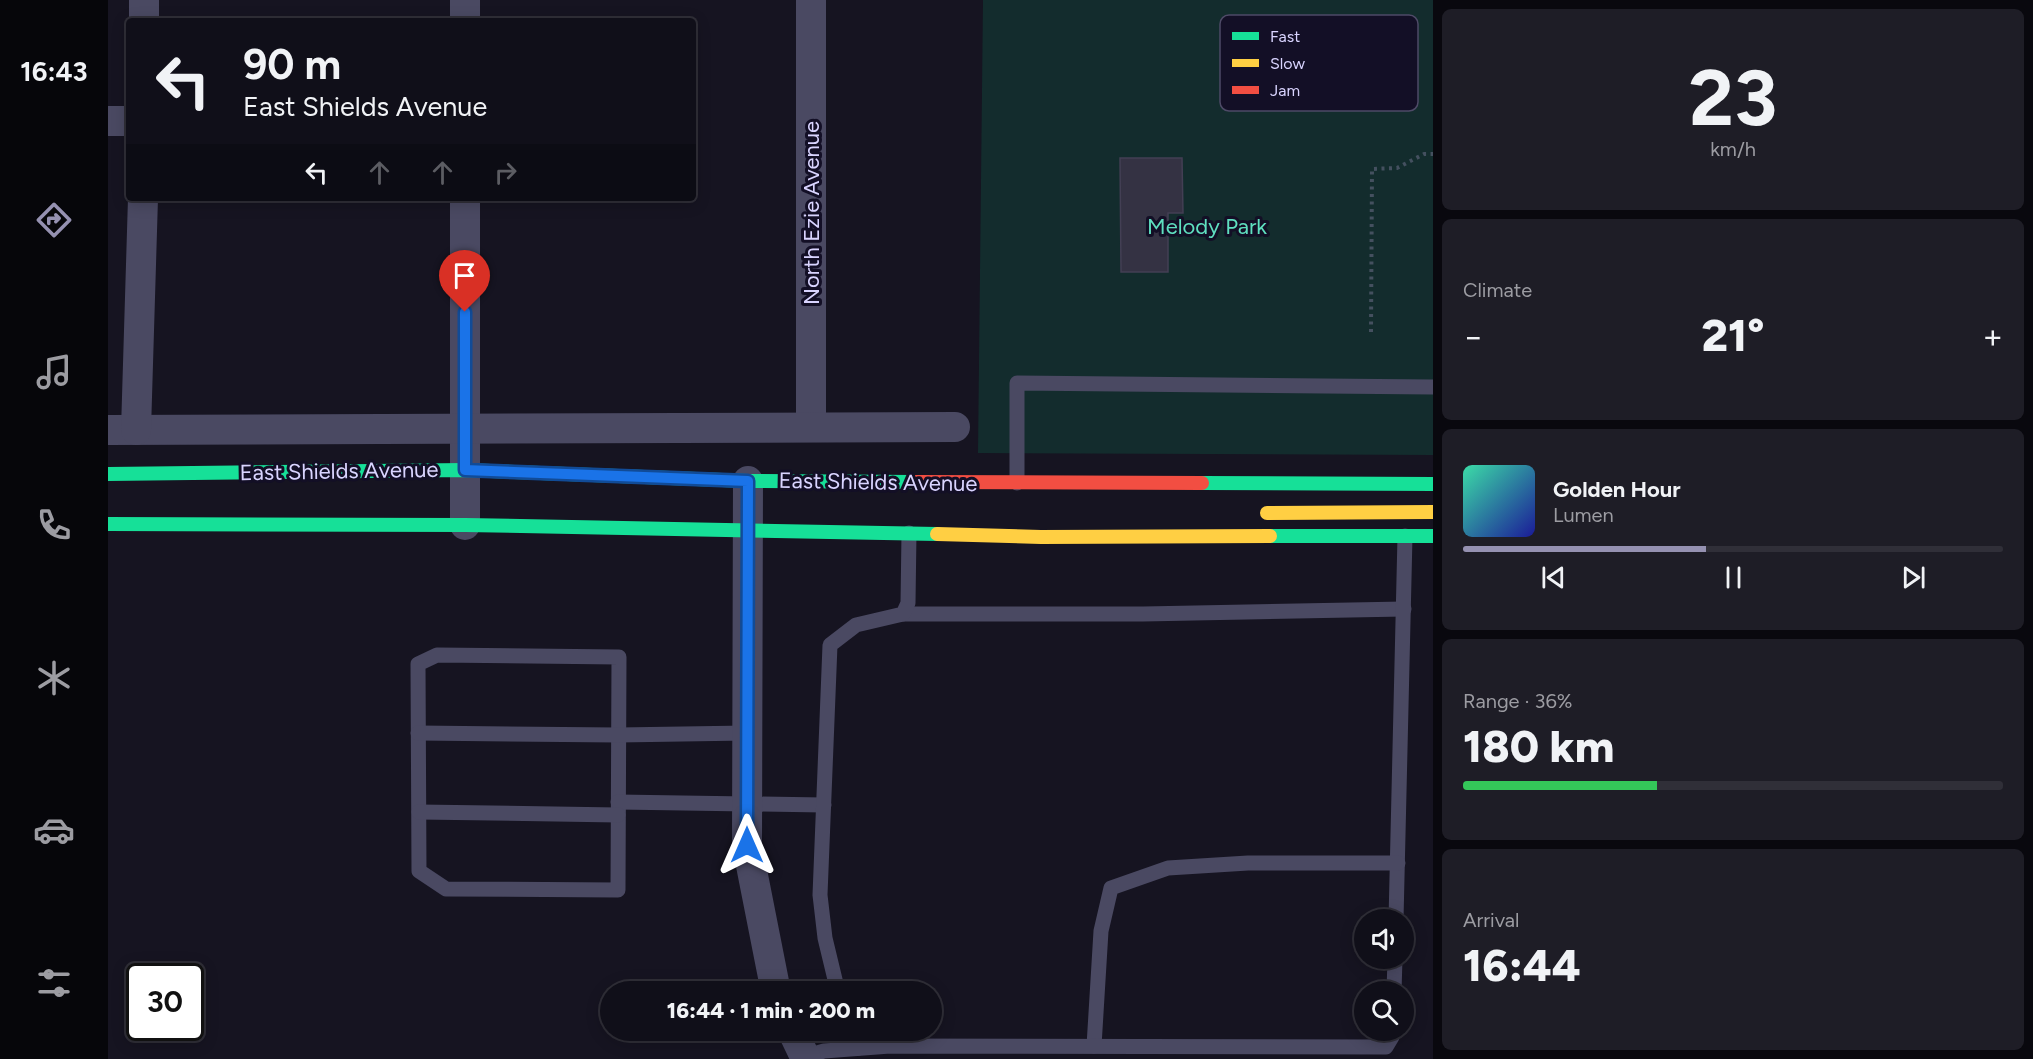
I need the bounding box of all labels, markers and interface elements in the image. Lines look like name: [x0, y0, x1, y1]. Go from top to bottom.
legend: [1220, 15, 1418, 111]
text: Fast: [1270, 27, 1300, 46]
text: 90 m: [243, 39, 341, 90]
icon: left: [144, 42, 222, 120]
text: 23: [1689, 51, 1777, 145]
text: Slow: [1270, 54, 1305, 73]
text: 16:43: [20, 55, 88, 88]
text: Jam: [1270, 81, 1300, 100]
text: East Shields Avenue: [243, 90, 487, 123]
street label: North Ezie Avenue: [798, 121, 825, 305]
text: km/h: [1710, 137, 1756, 161]
icon: left: [300, 156, 333, 189]
icon: ahead: [363, 156, 396, 189]
icon: ahead: [426, 156, 459, 189]
icon: right: [489, 156, 522, 189]
icon: directions: [33, 199, 75, 241]
park label: Melody Park: [1147, 213, 1267, 240]
pin: [439, 250, 490, 312]
icon: arrive: [448, 259, 481, 292]
text: Climate: [1463, 278, 1532, 302]
text: 21°: [1702, 308, 1764, 362]
text: −: [1463, 317, 1484, 356]
text: +: [1982, 317, 2003, 356]
icon: music: [33, 351, 75, 393]
street label: East Shields Avenue: [239, 456, 439, 486]
street label: East Shields Avenue: [778, 467, 978, 497]
text: Golden Hour: [1553, 476, 1681, 503]
text: Lumen: [1553, 503, 1614, 527]
icon: phone: [33, 504, 75, 546]
icon: previous: [1537, 561, 1570, 594]
icon: pause: [1717, 561, 1750, 594]
icon: next: [1897, 561, 1930, 594]
icon: climate: [33, 657, 75, 699]
text: Range · 36%: [1463, 689, 1572, 713]
text: 180 km: [1463, 719, 1614, 773]
icon: car: [33, 809, 75, 851]
position arrow: [715, 813, 779, 877]
text: Arrival: [1463, 908, 1519, 932]
map controls: [1354, 909, 1414, 1041]
button: sound: [1354, 909, 1414, 969]
text: 16:44: [1463, 938, 1581, 992]
icon: filters: [33, 962, 75, 1004]
speed limit sign: 30: [126, 963, 204, 1041]
button: search: [1354, 981, 1414, 1041]
text: 16:44 · 1 min · 200 m: [667, 997, 875, 1024]

